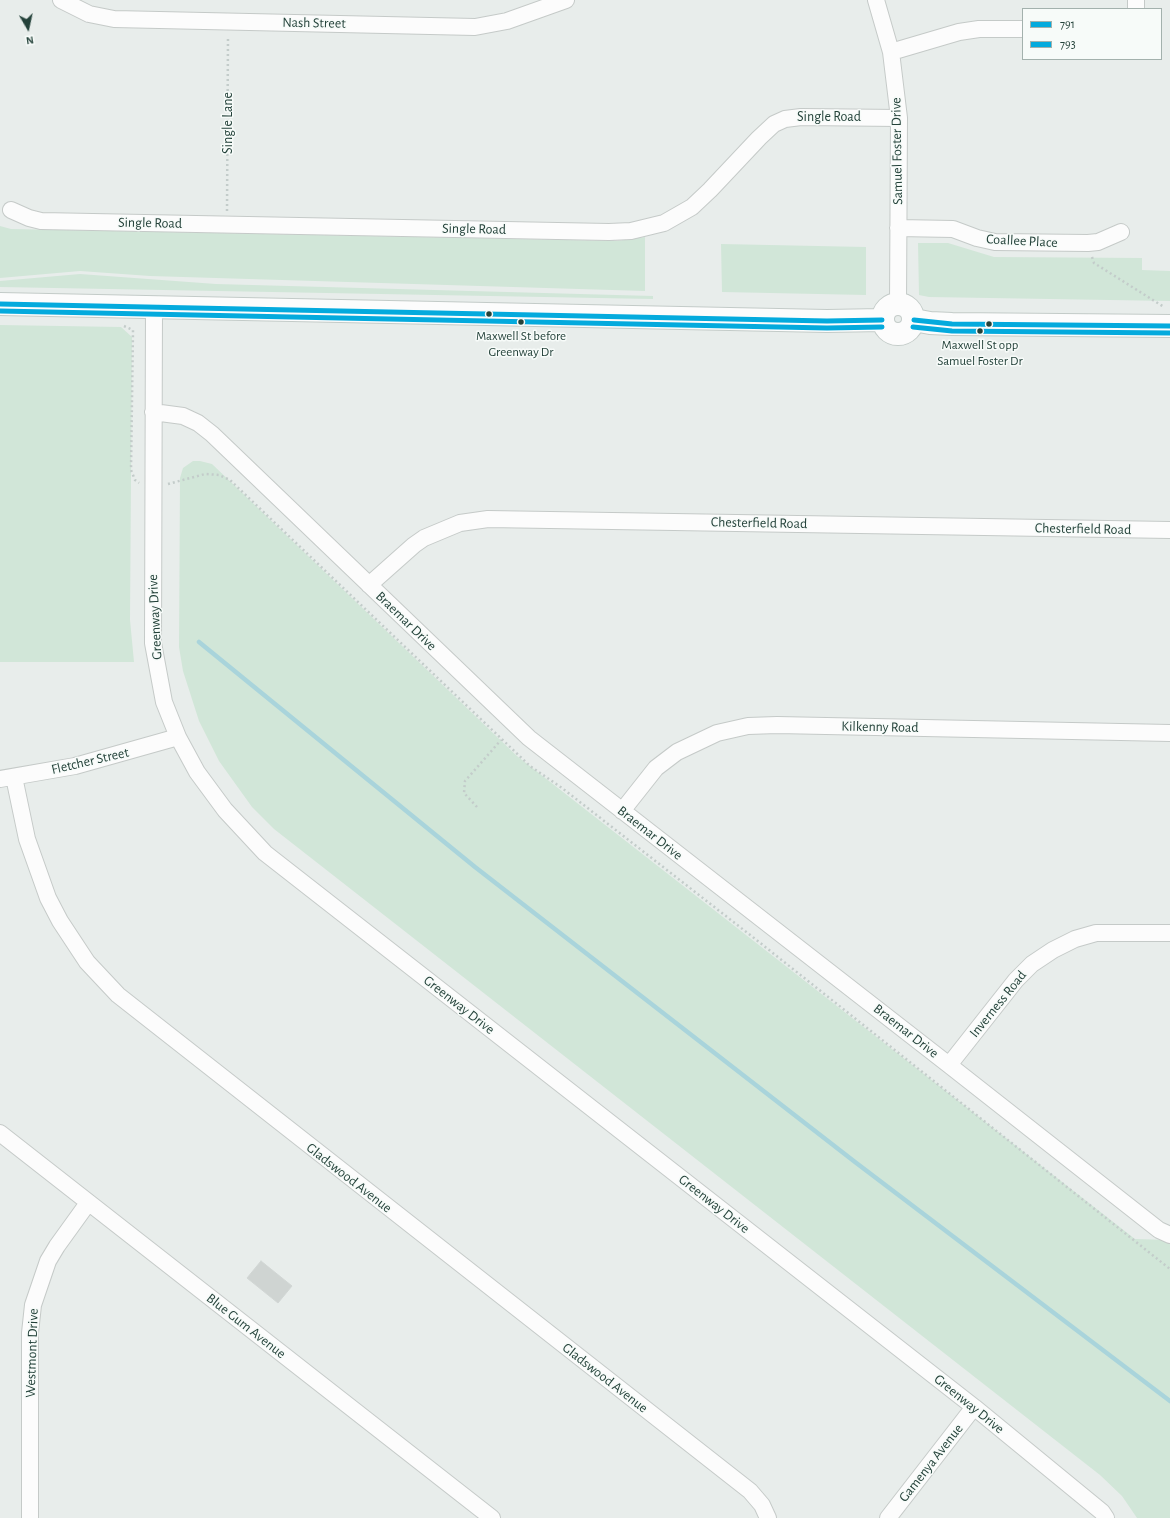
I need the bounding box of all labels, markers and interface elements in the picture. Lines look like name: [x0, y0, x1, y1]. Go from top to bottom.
north arrow: [8, 8, 48, 48]
legend: [1022, 8, 1162, 60]
street label: Nash Street: [282, 14, 346, 32]
text: 791: [1060, 18, 1075, 30]
text: N: [25, 34, 35, 46]
text: 793: [1060, 38, 1076, 50]
street label: Single Lane: [220, 92, 236, 154]
street label: Samuel Foster Drive: [888, 97, 906, 205]
street label: Single Road: [797, 109, 861, 125]
street label: Single Road: [118, 214, 182, 232]
street label: Single Road: [442, 220, 506, 238]
street label: Coallee Place: [986, 231, 1058, 251]
unlabelled marker: [484, 309, 494, 319]
marker: Maxwell St before Greenway Dr: [516, 317, 526, 327]
unlabelled marker: [984, 319, 994, 329]
marker: Maxwell St opp Samuel Foster Dr: [975, 326, 985, 336]
place label: Maxwell St before Greenway Dr: [476, 328, 566, 359]
place label: Maxwell St opp Samuel Foster Dr: [937, 337, 1023, 368]
street label: Chesterfield Road: [711, 514, 807, 532]
street label: Chesterfield Road: [1035, 520, 1131, 538]
street label: Greenway Drive: [144, 574, 166, 660]
street label: Braemar Drive: [372, 588, 440, 654]
street label: Kilkenny Road: [841, 718, 919, 736]
street label: Fletcher Street: [50, 744, 130, 778]
street label: Braemar Drive: [614, 802, 686, 864]
street label: Inverness Road: [966, 967, 1030, 1041]
street label: Greenway Drive: [420, 972, 498, 1038]
street label: Braemar Drive: [870, 1000, 942, 1062]
street label: Gladswood Avenue: [303, 1139, 395, 1217]
street label: Greenway Drive: [675, 1171, 753, 1237]
street label: Blue Gum Avenue: [203, 1290, 289, 1362]
street label: Westmont Drive: [22, 1308, 42, 1398]
street label: Gladswood Avenue: [559, 1339, 651, 1417]
street label: Greenway Drive: [931, 1371, 1007, 1437]
street label: Gamenya Avenue: [895, 1421, 967, 1505]

